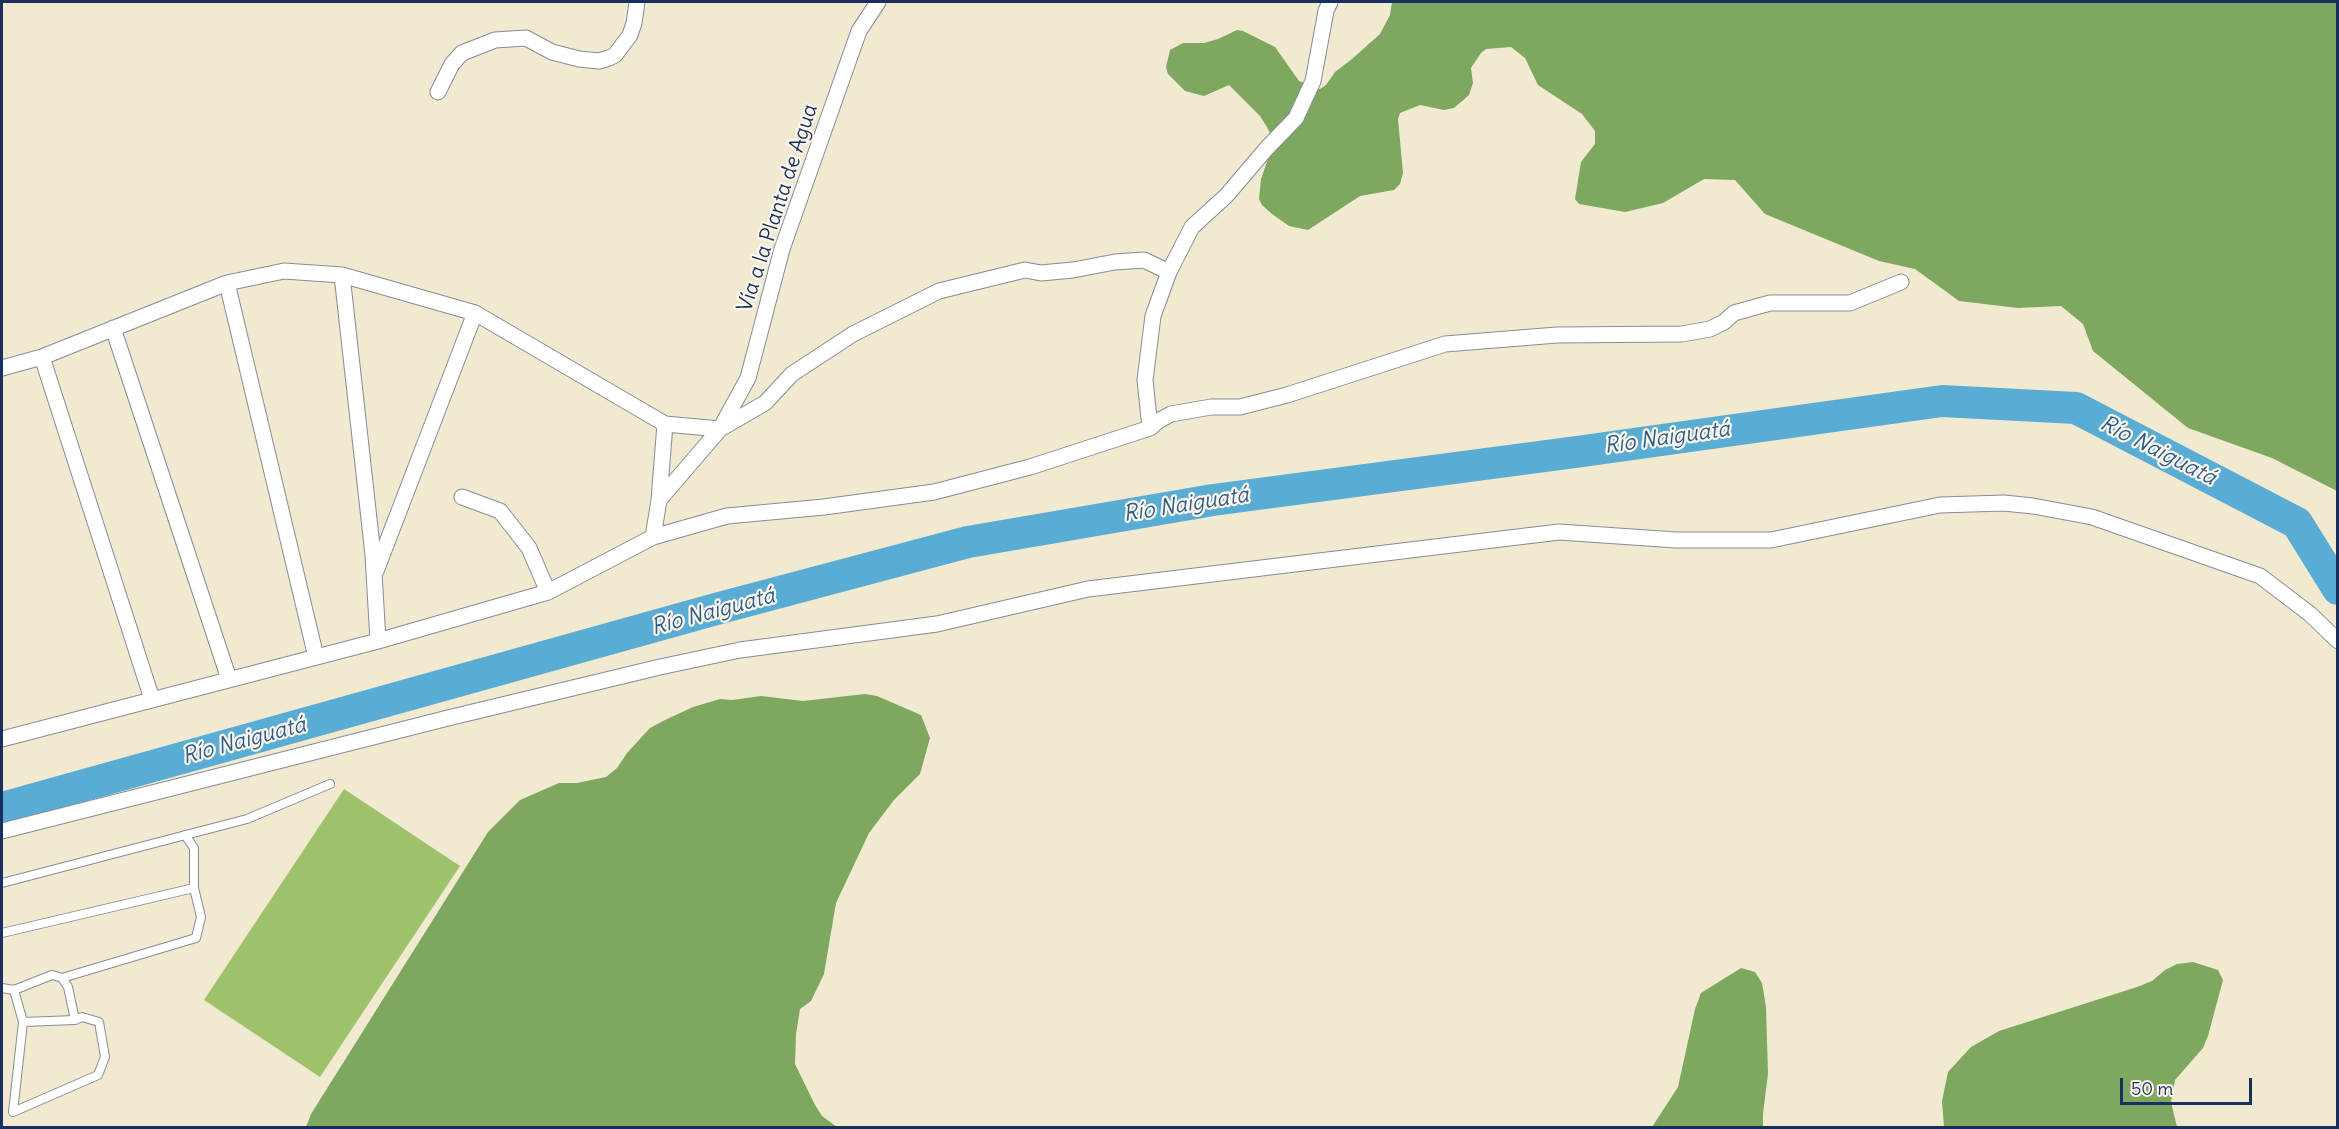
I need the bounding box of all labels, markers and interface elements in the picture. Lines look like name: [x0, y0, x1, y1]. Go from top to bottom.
street label: Vía a la Planta de Agua: [733, 101, 823, 315]
water label: Río Naiguatá: [2096, 410, 2220, 492]
water label: Río Naiguatá: [1602, 416, 1732, 460]
water label: Río Naiguatá: [1121, 482, 1251, 528]
water label: Río Naiguatá: [648, 583, 778, 641]
water label: Río Naiguatá: [179, 712, 309, 770]
scale bar: [2123, 1066, 2255, 1104]
text: 50 m: [2131, 1077, 2173, 1100]

